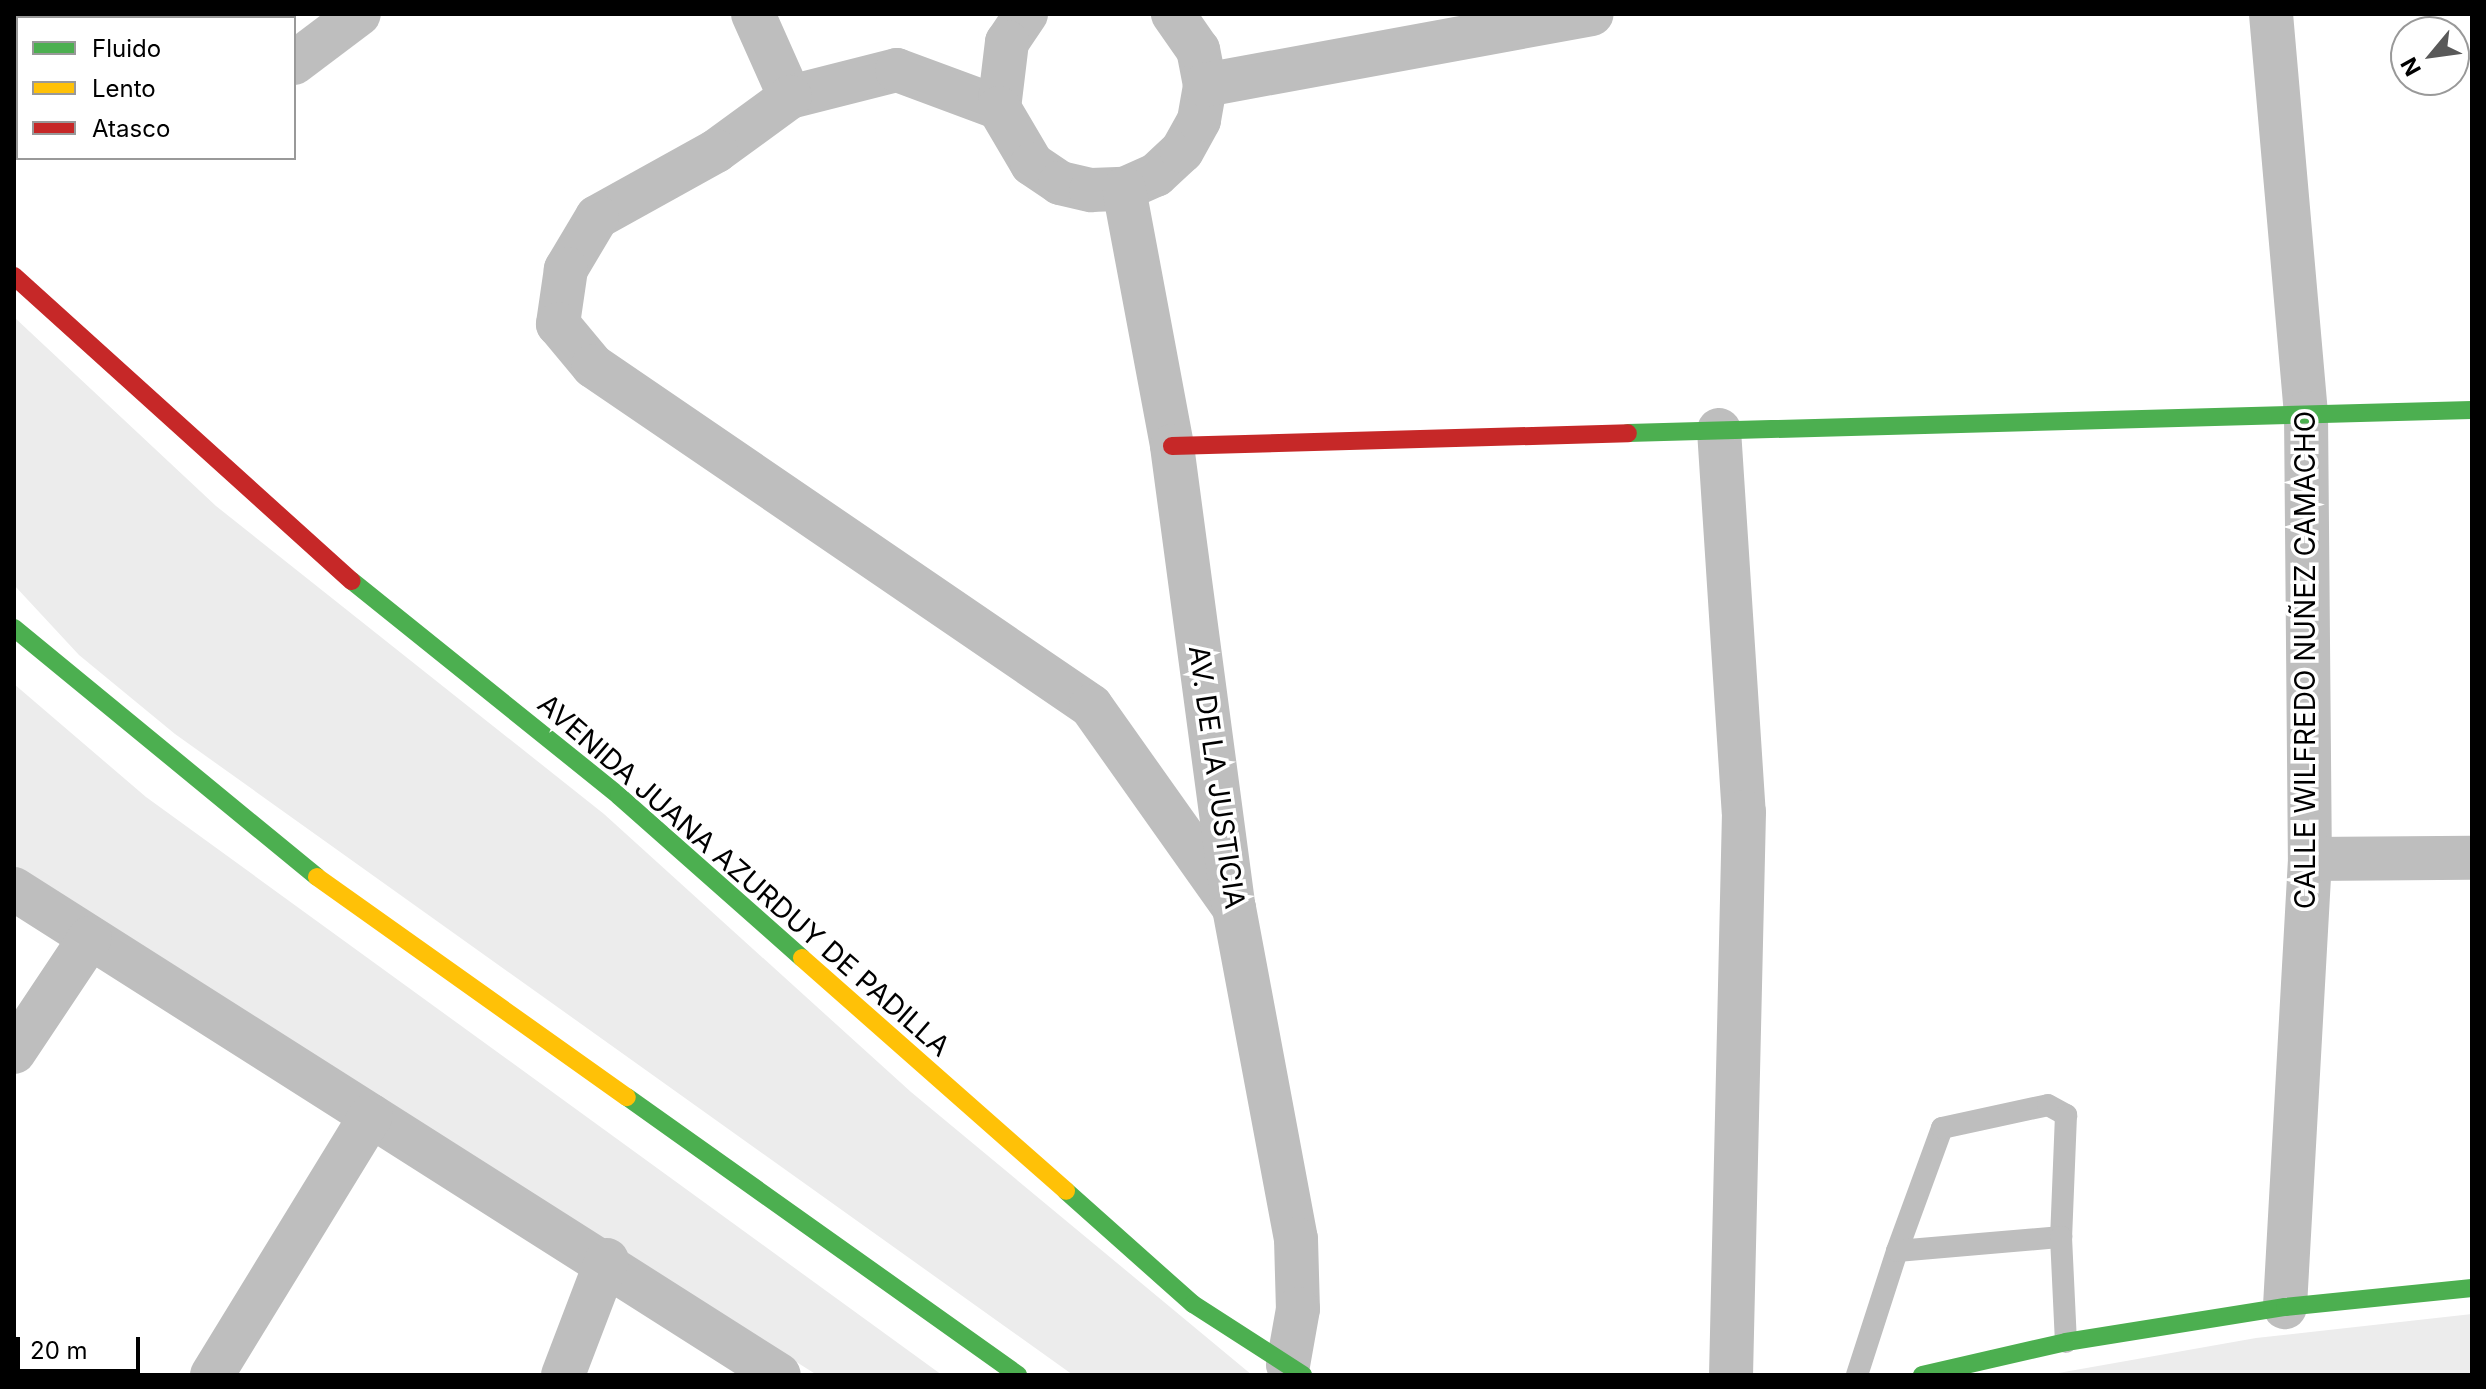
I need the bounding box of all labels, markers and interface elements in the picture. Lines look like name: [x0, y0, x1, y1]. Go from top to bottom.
legend: [16, 16, 296, 160]
north arrow: [2390, 16, 2470, 96]
text: Fluido: [92, 34, 161, 63]
text: N: [2395, 53, 2426, 80]
text: Lento: [92, 74, 156, 103]
text: Atasco: [92, 114, 170, 143]
street label: CALLE WILFREDO NUÑEZ CAMACHO: [2288, 411, 2322, 909]
street label: AV. DE LA JUSTICIA: [1182, 643, 1252, 911]
street label: AVENIDA JUANA AZURDUY DE PADILLA: [531, 687, 957, 1063]
scale bar: [20, 1321, 144, 1371]
text: 20 m: [30, 1336, 88, 1365]

